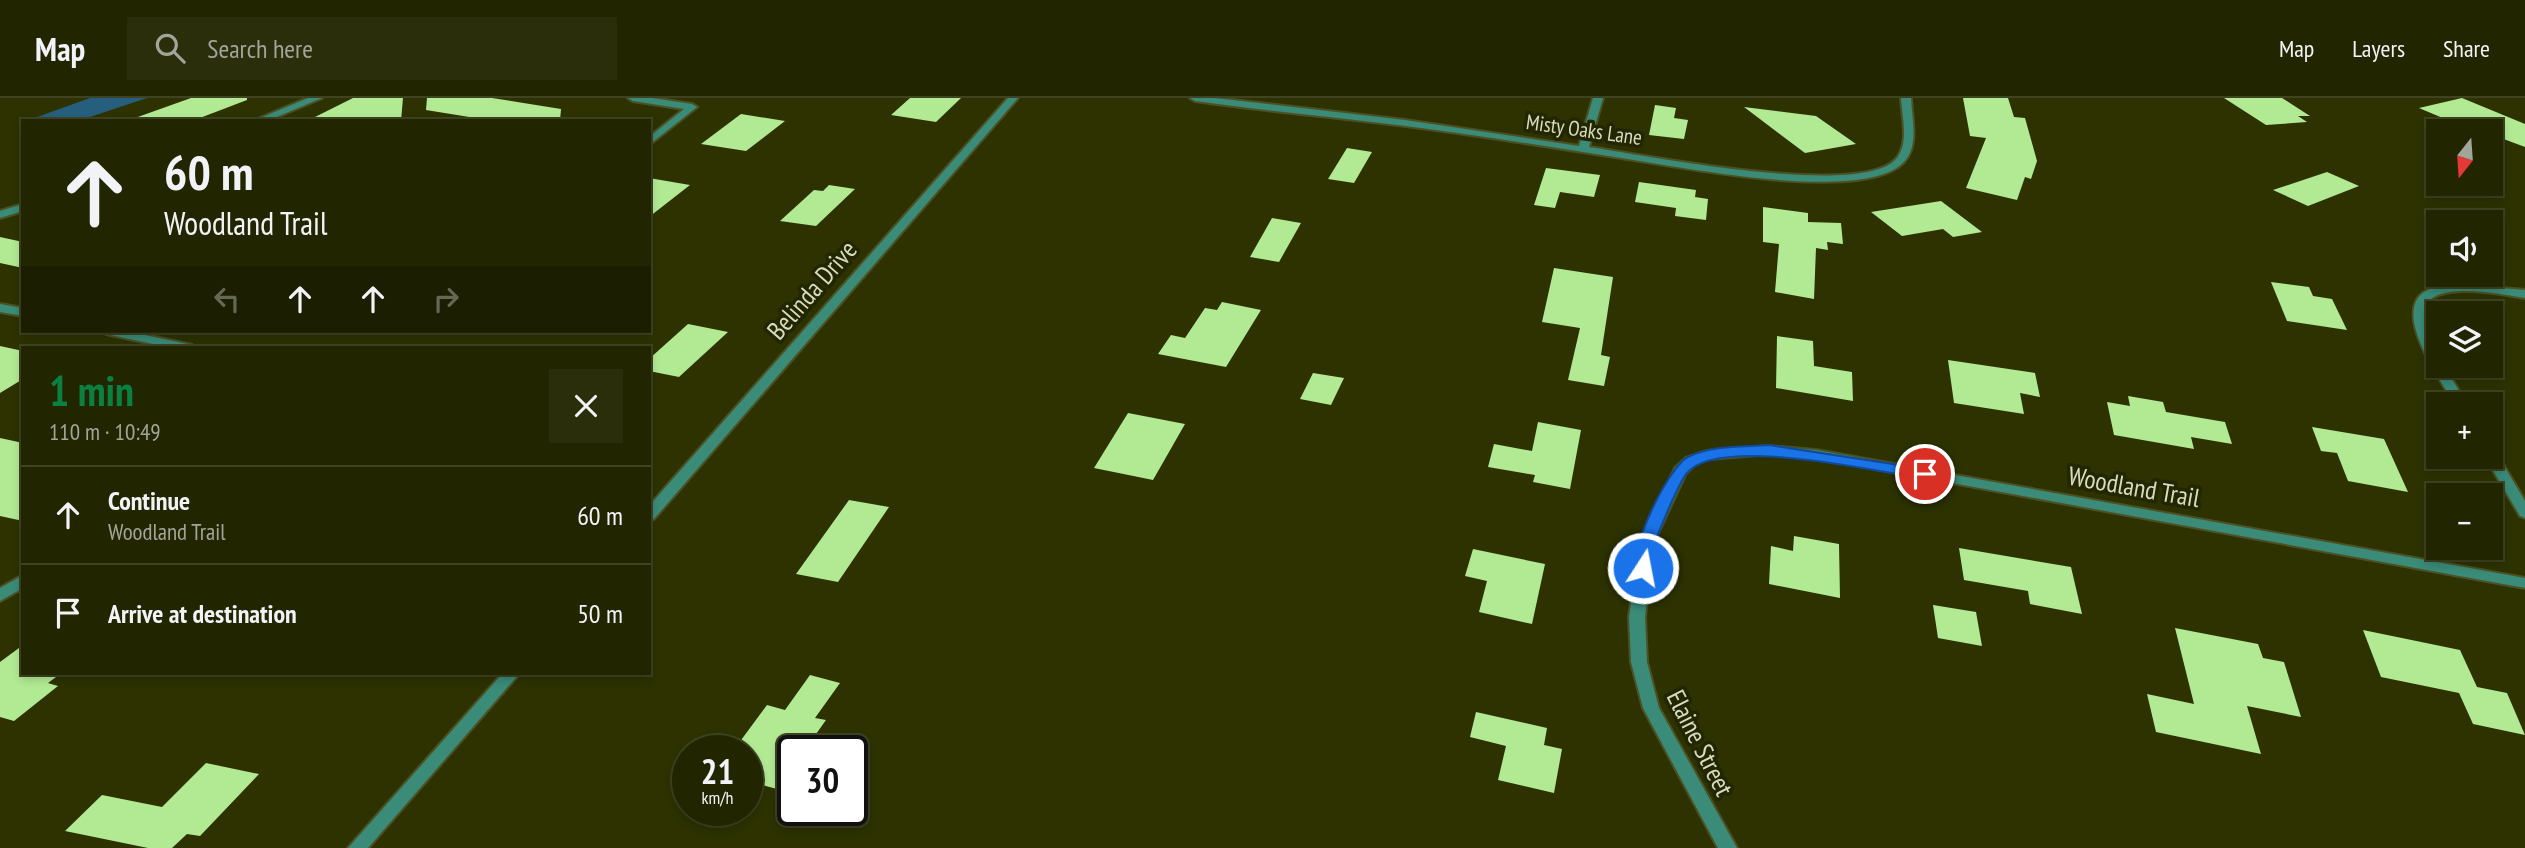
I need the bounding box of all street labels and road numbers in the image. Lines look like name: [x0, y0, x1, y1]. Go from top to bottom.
street label: Misty Oaks Lane: [1524, 108, 1644, 151]
street label: Belinda Drive: [760, 233, 864, 346]
street label: Woodland Trail: [2066, 459, 2202, 514]
street label: Elaine Street: [1660, 684, 1741, 801]

